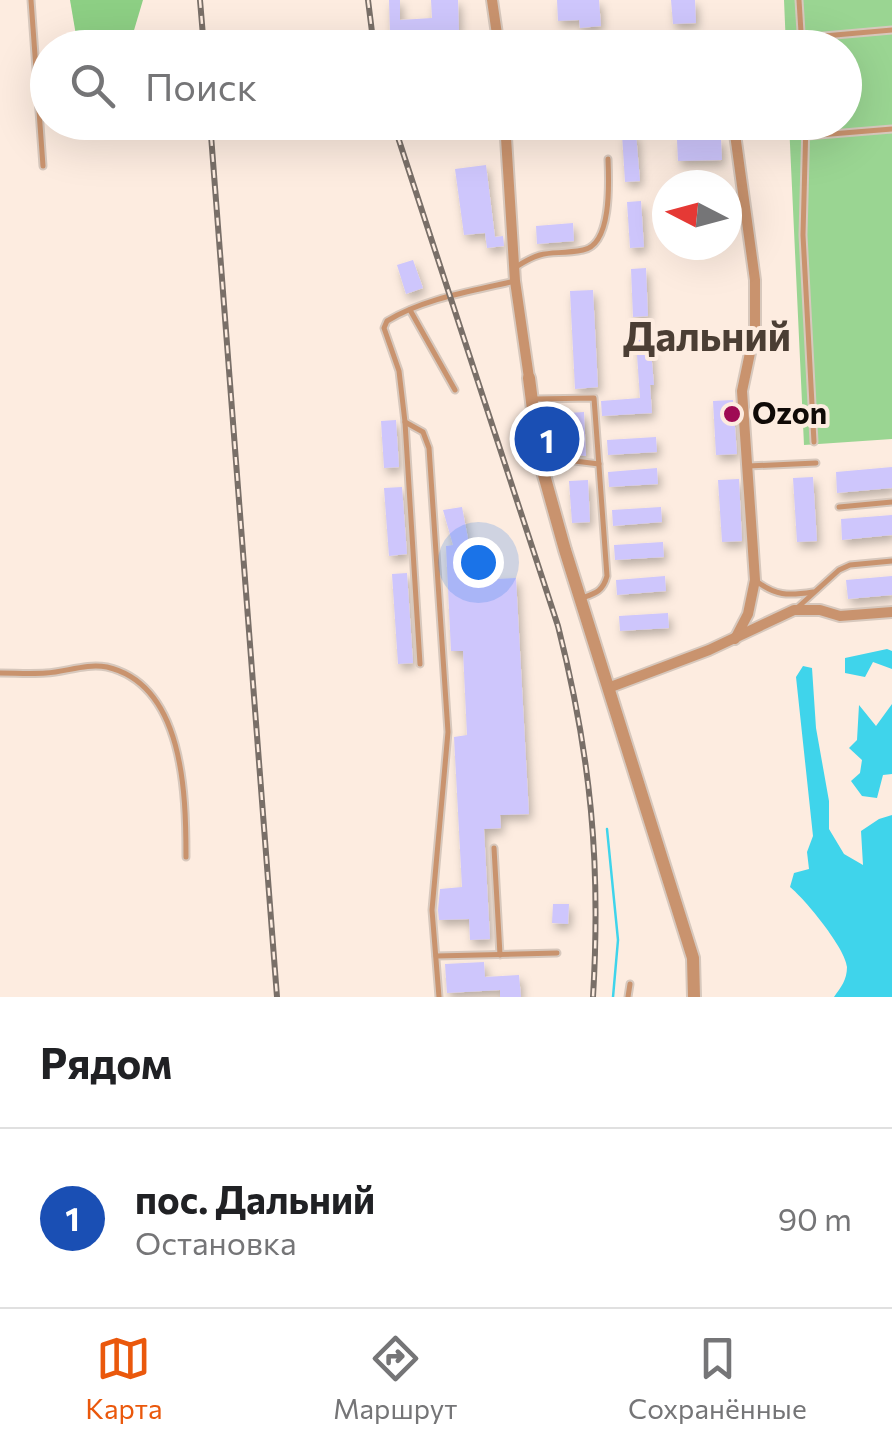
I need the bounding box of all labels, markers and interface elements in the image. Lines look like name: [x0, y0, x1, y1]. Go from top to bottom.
search box: [30, 30, 862, 140]
icon: search: [65, 58, 120, 113]
text: Поиск: [145, 62, 257, 109]
north arrow: [652, 170, 742, 260]
district label: Дальний: [623, 310, 791, 359]
place label: Ozon: [752, 393, 827, 430]
pin: 1: [514, 402, 580, 476]
marker: Ozon: [721, 403, 743, 425]
your location: [453, 537, 504, 588]
text: Рядом: [40, 1036, 172, 1088]
text: пос. Дальний: [135, 1175, 375, 1222]
text: 1: [65, 1198, 80, 1238]
text: 90 m: [778, 1198, 852, 1238]
text: Остановка: [135, 1222, 297, 1262]
tab: Карта: [85, 1331, 162, 1425]
tab: Маршрут: [333, 1331, 457, 1425]
tab: Сохранённые: [628, 1331, 807, 1425]

